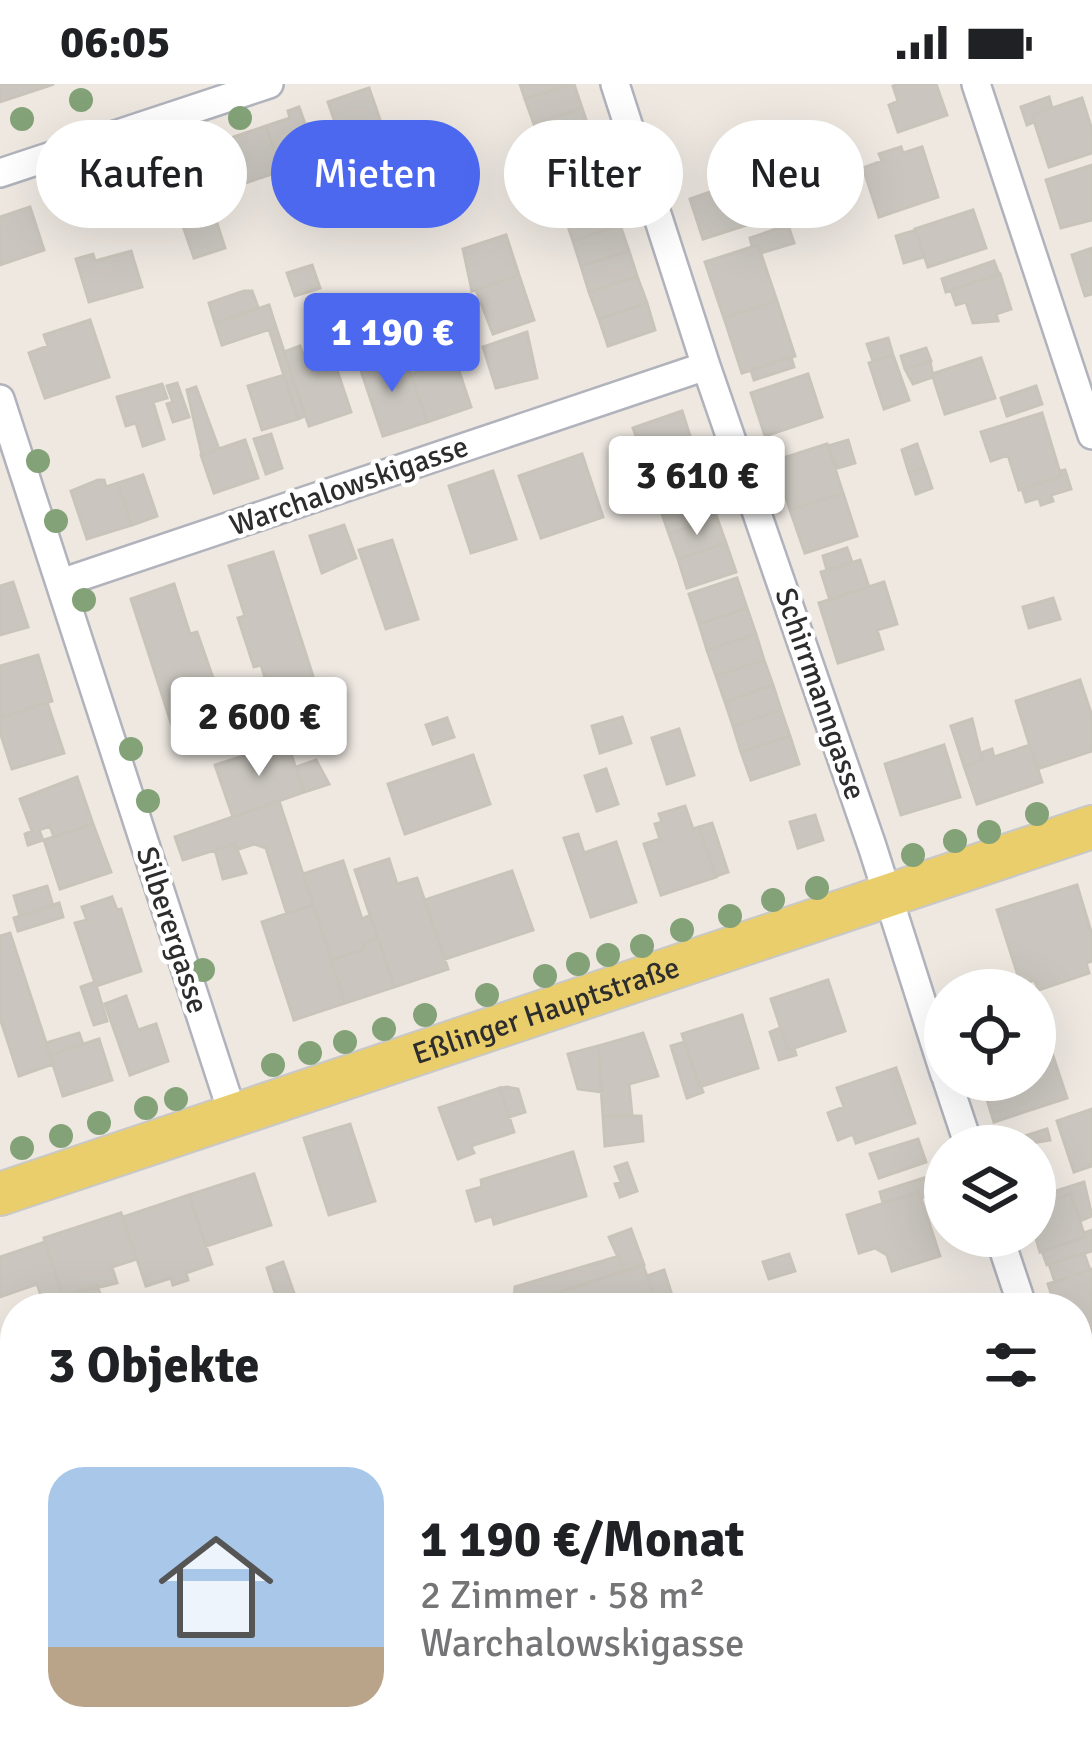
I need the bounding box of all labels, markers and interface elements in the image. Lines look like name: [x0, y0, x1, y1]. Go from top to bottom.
text: 06:05: [60, 15, 170, 70]
chip: Kaufen: [36, 120, 247, 228]
chip: Mieten: [271, 120, 480, 228]
chip: Filter: [504, 120, 683, 228]
chip: Neu: [707, 120, 864, 228]
pin: 1 190 €: [281, 293, 503, 395]
text: 1 190 €: [331, 308, 453, 356]
street label: Warchalowskigasse: [225, 428, 473, 544]
pin: 3 610 €: [586, 436, 808, 538]
text: 3 610 €: [636, 451, 758, 499]
street label: Schirrmanngasse: [766, 583, 874, 805]
pin: 2 600 €: [148, 677, 370, 779]
text: 2 600 €: [198, 692, 320, 740]
street label: Silberergasse: [128, 842, 216, 1018]
street label: Eßlinger Hauptstraße: [408, 949, 684, 1073]
map controls: [924, 969, 1056, 1257]
button: locate: [924, 969, 1056, 1101]
button: layers: [924, 1125, 1056, 1257]
icon: filters: [978, 1332, 1044, 1398]
text: 3 Objekte: [48, 1334, 260, 1397]
text: 1 190 €/Monat: [420, 1508, 744, 1571]
icon: home: [144, 1515, 288, 1659]
text: 2 Zimmer · 58 m²: [420, 1571, 705, 1619]
text: Warchalowskigasse: [420, 1619, 745, 1667]

